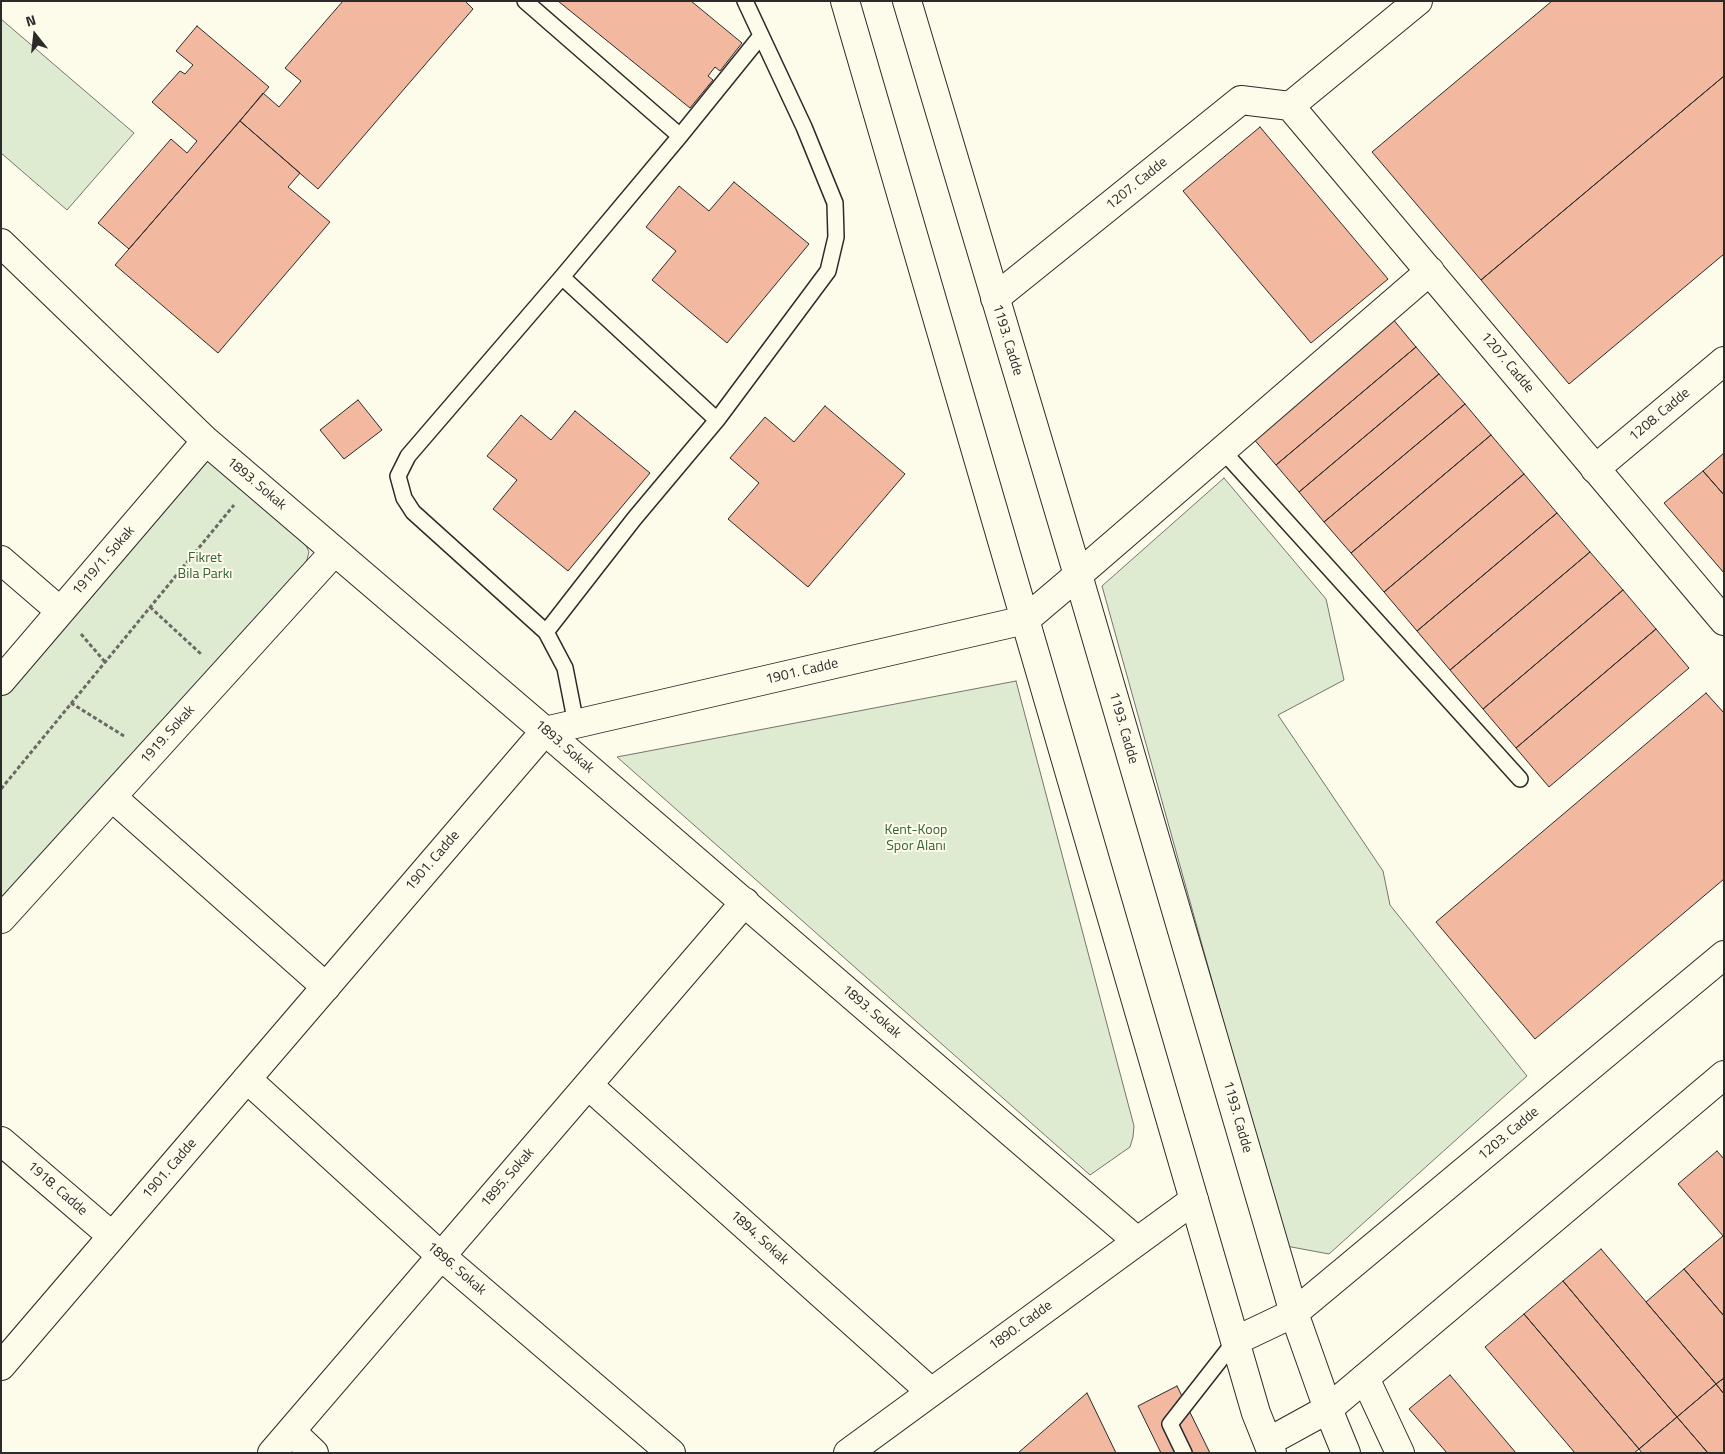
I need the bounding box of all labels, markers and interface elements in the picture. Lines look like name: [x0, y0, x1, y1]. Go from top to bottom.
text: N: [23, 9, 38, 32]
north arrow: [10, 10, 60, 60]
street label: 1207. Cadde: [1103, 154, 1171, 214]
street label: 1193. Cadde: [988, 302, 1026, 378]
street label: 1207. Cadde: [1477, 329, 1537, 397]
street label: 1208. Cadde: [1626, 385, 1694, 445]
street label: 1893. Sokak: [223, 454, 289, 514]
street label: 1919/1. Sokak: [69, 523, 139, 599]
park label: Fikret Bila Parkı: [178, 551, 232, 584]
street label: 1901. Cadde: [764, 655, 840, 689]
street label: 1193. Cadde: [1105, 690, 1141, 766]
street label: 1919. Sokak: [137, 702, 199, 768]
street label: 1893. Sokak: [531, 717, 597, 777]
park label: Kent-Koop Spor Alanı: [885, 823, 947, 856]
street label: 1901. Cadde: [402, 828, 464, 894]
street label: 1893. Sokak: [838, 982, 904, 1042]
street label: 1193. Cadde: [1219, 1079, 1255, 1155]
street label: 1203. Cadde: [1475, 1104, 1543, 1164]
street label: 1901. Cadde: [139, 1136, 201, 1202]
street label: 1895. Sokak: [478, 1145, 538, 1211]
street label: 1918. Cadde: [24, 1158, 90, 1220]
street label: 1894. Sokak: [726, 1207, 792, 1269]
street label: 1896. Sokak: [423, 1239, 489, 1299]
street label: 1890. Cadde: [986, 1297, 1056, 1355]

